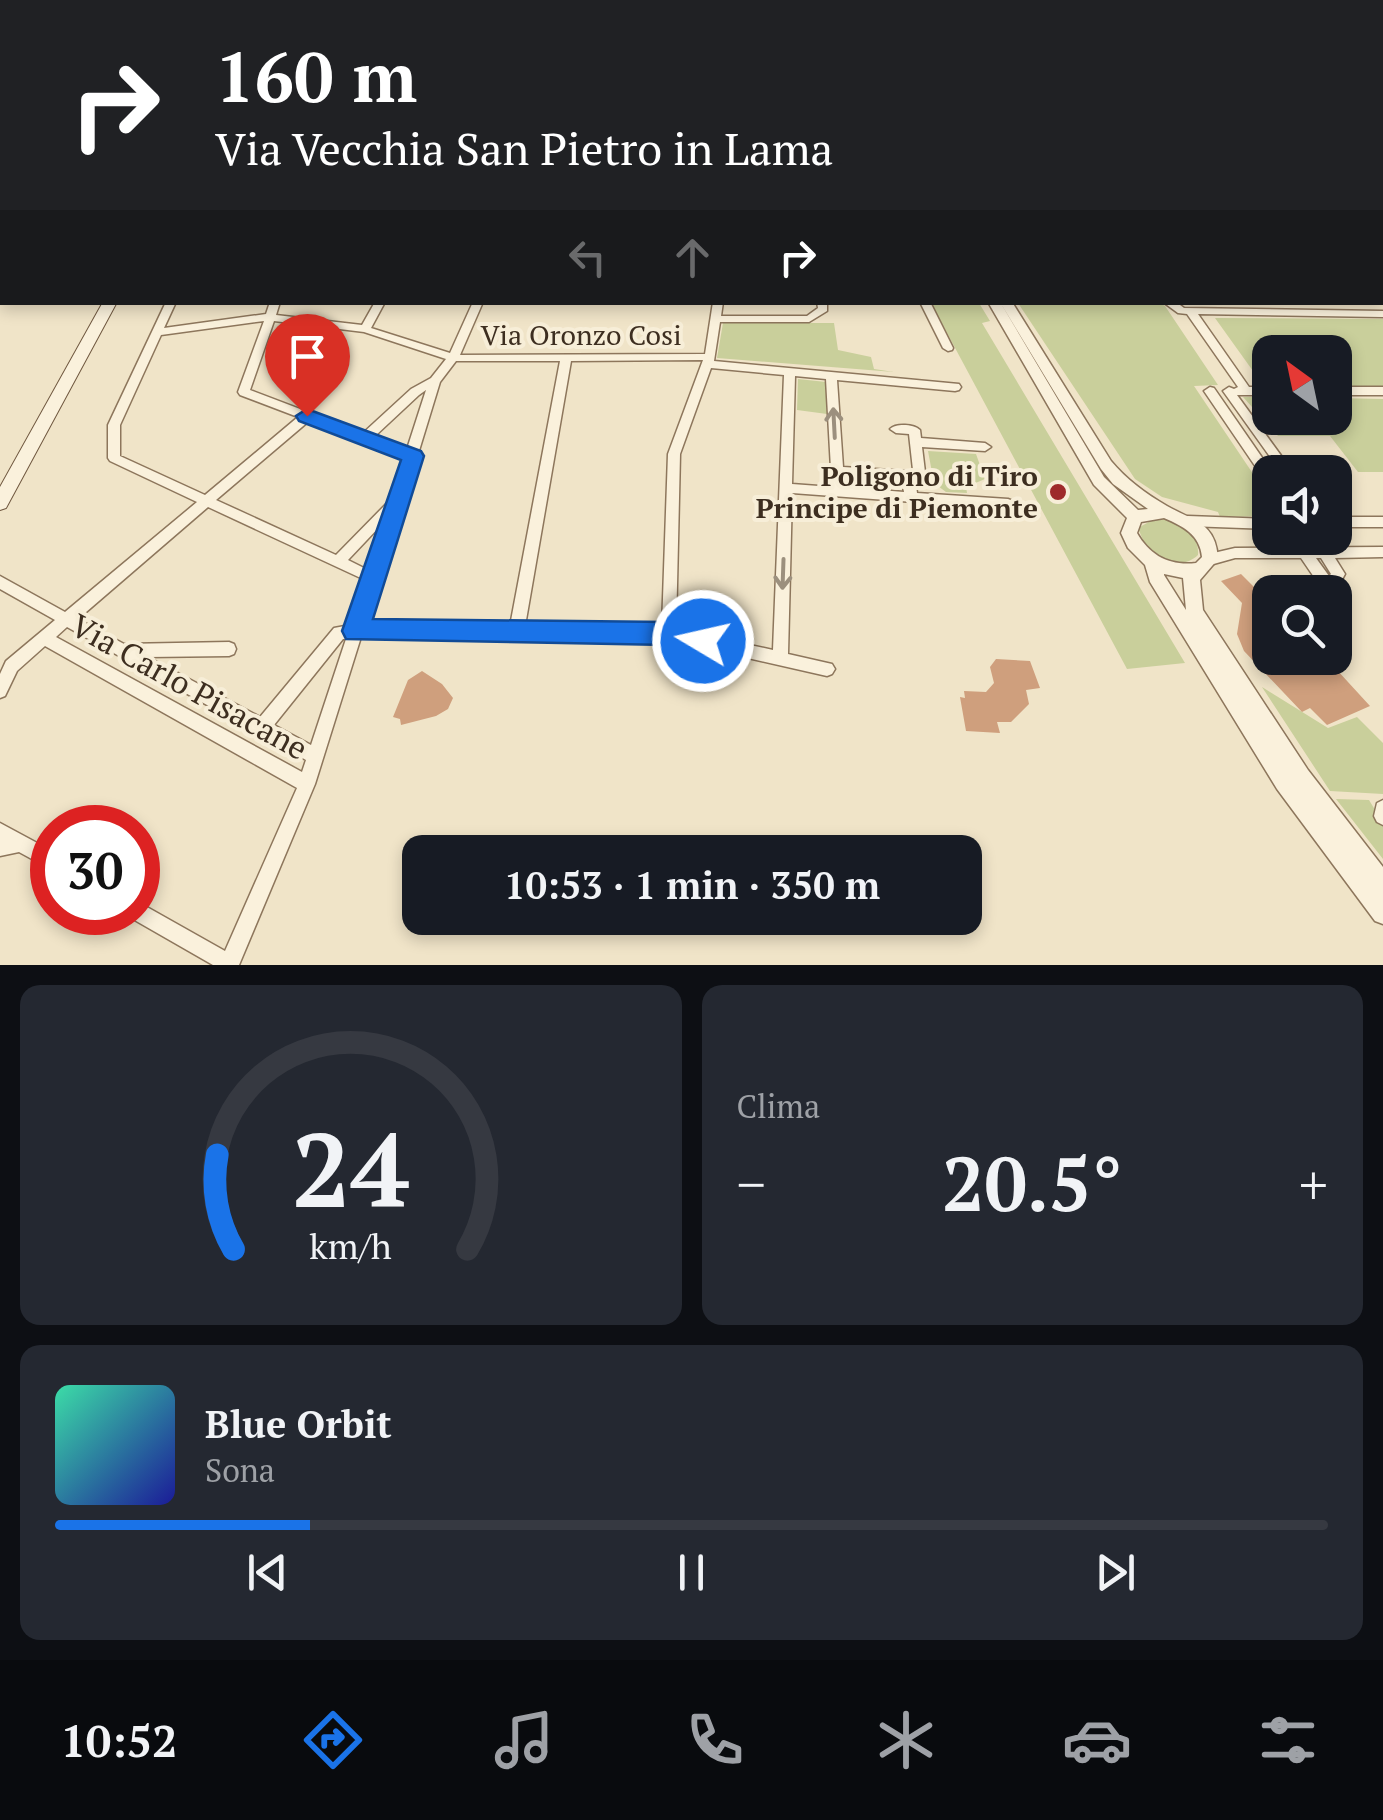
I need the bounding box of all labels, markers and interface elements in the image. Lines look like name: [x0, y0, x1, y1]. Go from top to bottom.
text: 160 m: [215, 29, 417, 122]
icon: right: [50, 40, 180, 170]
text: Via Vecchia San Pietro in Lama: [215, 118, 833, 178]
icon: left: [560, 230, 615, 285]
icon: ahead: [665, 230, 720, 285]
icon: right: [770, 230, 825, 285]
pin: [265, 314, 350, 417]
street label: Via Oronzo Cosi: [480, 316, 682, 353]
icon: arrive: [280, 329, 335, 384]
north arrow: [1252, 335, 1352, 435]
map controls: [1252, 335, 1352, 675]
one-way arrow: [824, 407, 843, 439]
button: sound: [1252, 455, 1352, 555]
place label: Poligono di Tiro Principe di Piemonte: [756, 457, 1038, 526]
marker: Poligono di Tiro Principe di Piemonte: [1047, 481, 1069, 503]
one-way arrow: [774, 558, 793, 590]
button: search: [1252, 575, 1352, 675]
position arrow: [651, 589, 755, 693]
street label: Via Carlo Pisacane: [64, 604, 315, 769]
speed limit sign: 30: [30, 805, 160, 935]
text: 10:53 · 1 min · 350 m: [504, 860, 880, 910]
text: Clima: [737, 1085, 820, 1127]
text: 24: [292, 1099, 410, 1237]
text: 20.5°: [942, 1133, 1122, 1232]
text: −: [737, 1147, 766, 1220]
text: +: [1299, 1147, 1328, 1220]
text: km/h: [309, 1222, 392, 1269]
text: Blue Orbit: [205, 1399, 392, 1449]
text: Sona: [205, 1449, 275, 1491]
icon: previous: [240, 1545, 295, 1600]
icon: pause: [664, 1545, 719, 1600]
icon: next: [1088, 1545, 1143, 1600]
icon: directions: [298, 1705, 368, 1775]
icon: music: [489, 1705, 559, 1775]
icon: phone: [680, 1705, 750, 1775]
icon: climate: [871, 1705, 941, 1775]
icon: car: [1062, 1705, 1132, 1775]
icon: filters: [1253, 1705, 1323, 1775]
text: 10:52: [60, 1710, 178, 1770]

